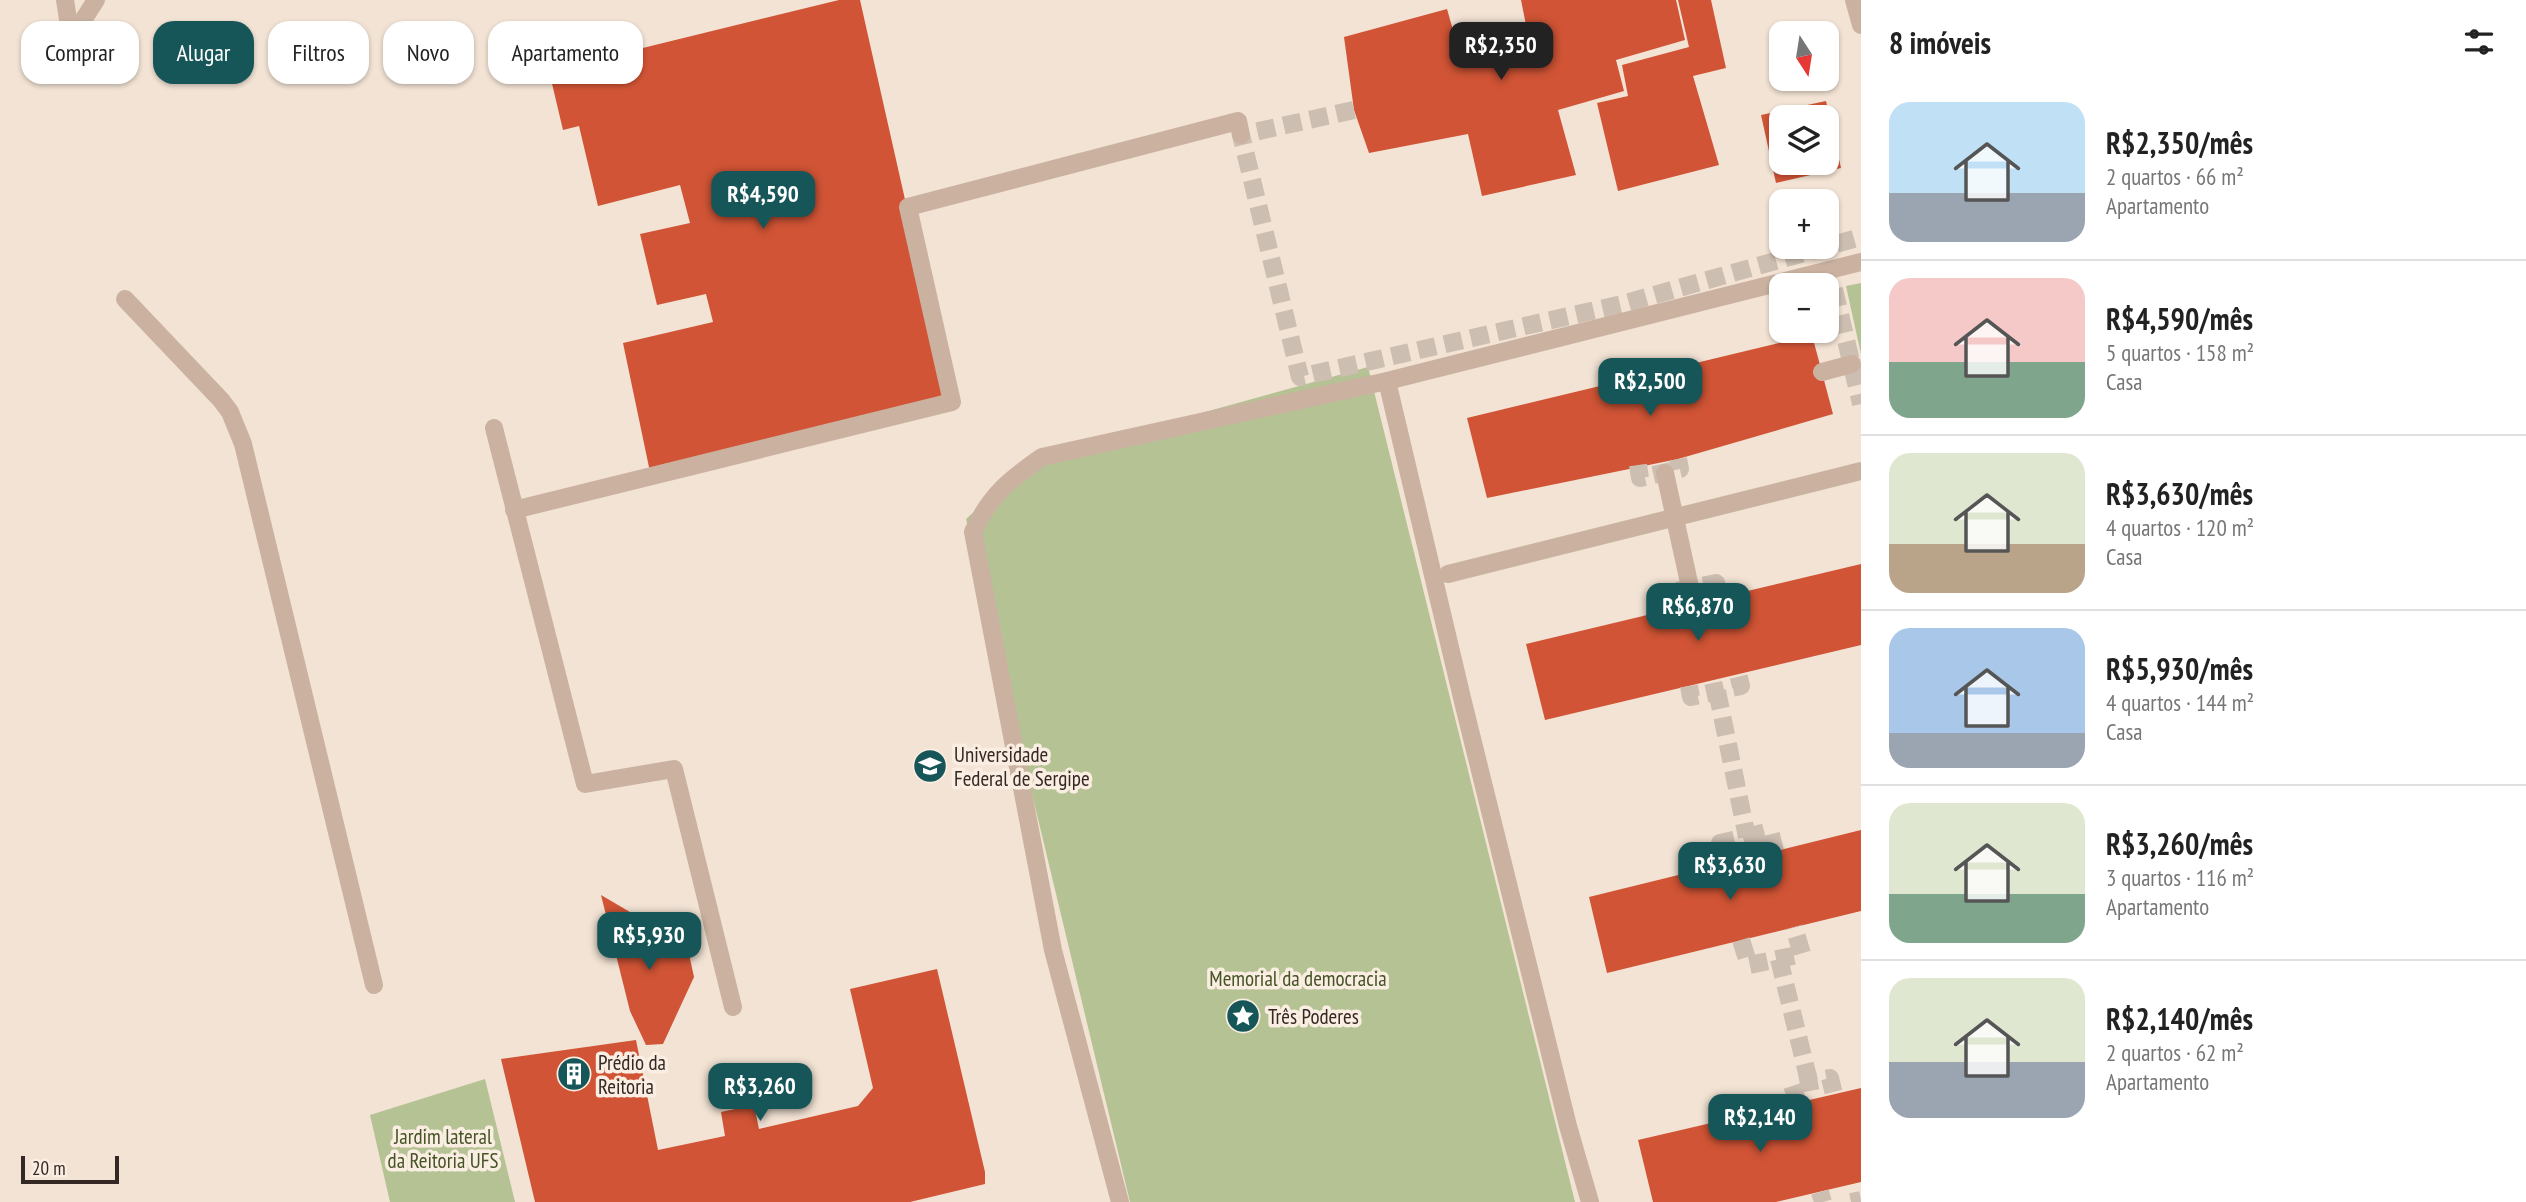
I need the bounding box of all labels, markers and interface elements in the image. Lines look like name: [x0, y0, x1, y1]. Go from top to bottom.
chip: Comprar: [21, 21, 139, 84]
chip: Alugar: [153, 21, 254, 84]
chip: Filtros: [268, 21, 369, 84]
chip: Novo: [383, 21, 474, 84]
chip: Apartamento: [488, 21, 643, 84]
north arrow: [1769, 21, 1839, 91]
map controls: [1769, 21, 1839, 343]
pin: R$2,350: [1436, 22, 1566, 82]
text: 8 imóveis: [1889, 23, 1991, 62]
icon: filters: [2460, 23, 2498, 61]
text: R$2,350: [1465, 30, 1537, 59]
button: layers: [1769, 105, 1839, 175]
text: R$2,350/mês: [2106, 123, 2253, 162]
icon: home: [1945, 130, 2029, 214]
text: 2 quartos · 66 m²: [2106, 162, 2244, 191]
pin: R$4,590: [698, 172, 828, 231]
text: R$4,590: [727, 179, 799, 208]
button: +: [1769, 189, 1839, 259]
text: Apartamento: [2106, 191, 2209, 220]
button: −: [1769, 273, 1839, 343]
text: R$4,590/mês: [2106, 299, 2253, 338]
icon: home: [1945, 306, 2029, 390]
text: 5 quartos · 158 m²: [2106, 338, 2254, 367]
pin: R$2,500: [1585, 358, 1715, 418]
text: R$2,500: [1614, 366, 1686, 395]
text: Casa: [2106, 367, 2142, 396]
text: R$3,630/mês: [2106, 474, 2253, 513]
icon: home: [1945, 481, 2029, 565]
text: 4 quartos · 120 m²: [2106, 513, 2254, 542]
text: Casa: [2106, 542, 2142, 571]
pin: R$6,870: [1633, 584, 1763, 643]
text: R$6,870: [1662, 591, 1734, 620]
text: R$5,930/mês: [2106, 649, 2253, 688]
icon: home: [1945, 656, 2029, 740]
text: 4 quartos · 144 m²: [2106, 688, 2254, 717]
text: Casa: [2106, 717, 2142, 746]
place label: Universidade Federal de Sergipe: [954, 741, 1090, 792]
school or university icon: Universidade Federal de Sergipe: [911, 747, 949, 785]
text: R$3,260/mês: [2106, 824, 2253, 863]
icon: home: [1945, 831, 2029, 915]
pin: R$3,630: [1665, 842, 1795, 902]
text: R$3,630: [1694, 850, 1766, 879]
text: 3 quartos · 116 m²: [2106, 863, 2254, 892]
text: Apartamento: [2106, 892, 2209, 921]
pin: R$5,930: [584, 912, 714, 972]
text: R$5,930: [613, 920, 685, 949]
park label: Memorial da democracia: [1209, 965, 1387, 992]
place icon: Três Poderes: [1224, 997, 1262, 1035]
text: R$2,140/mês: [2106, 999, 2253, 1038]
place label: Três Poderes: [1268, 1003, 1359, 1030]
icon: home: [1945, 1006, 2029, 1090]
text: 2 quartos · 62 m²: [2106, 1038, 2244, 1067]
place label: Prédio da Reitoria: [598, 1049, 666, 1100]
building icon: Prédio da Reitoria: [555, 1055, 593, 1093]
pin: R$3,260: [695, 1064, 825, 1123]
text: Apartamento: [2106, 1067, 2209, 1096]
text: R$3,260: [724, 1071, 796, 1100]
pin: R$2,140: [1695, 1094, 1825, 1154]
text: R$2,140: [1724, 1102, 1796, 1131]
park label: Jardim lateral da Reitoria UFS: [388, 1123, 498, 1174]
scale bar: [21, 1153, 119, 1185]
text: 20 m: [32, 1156, 66, 1180]

